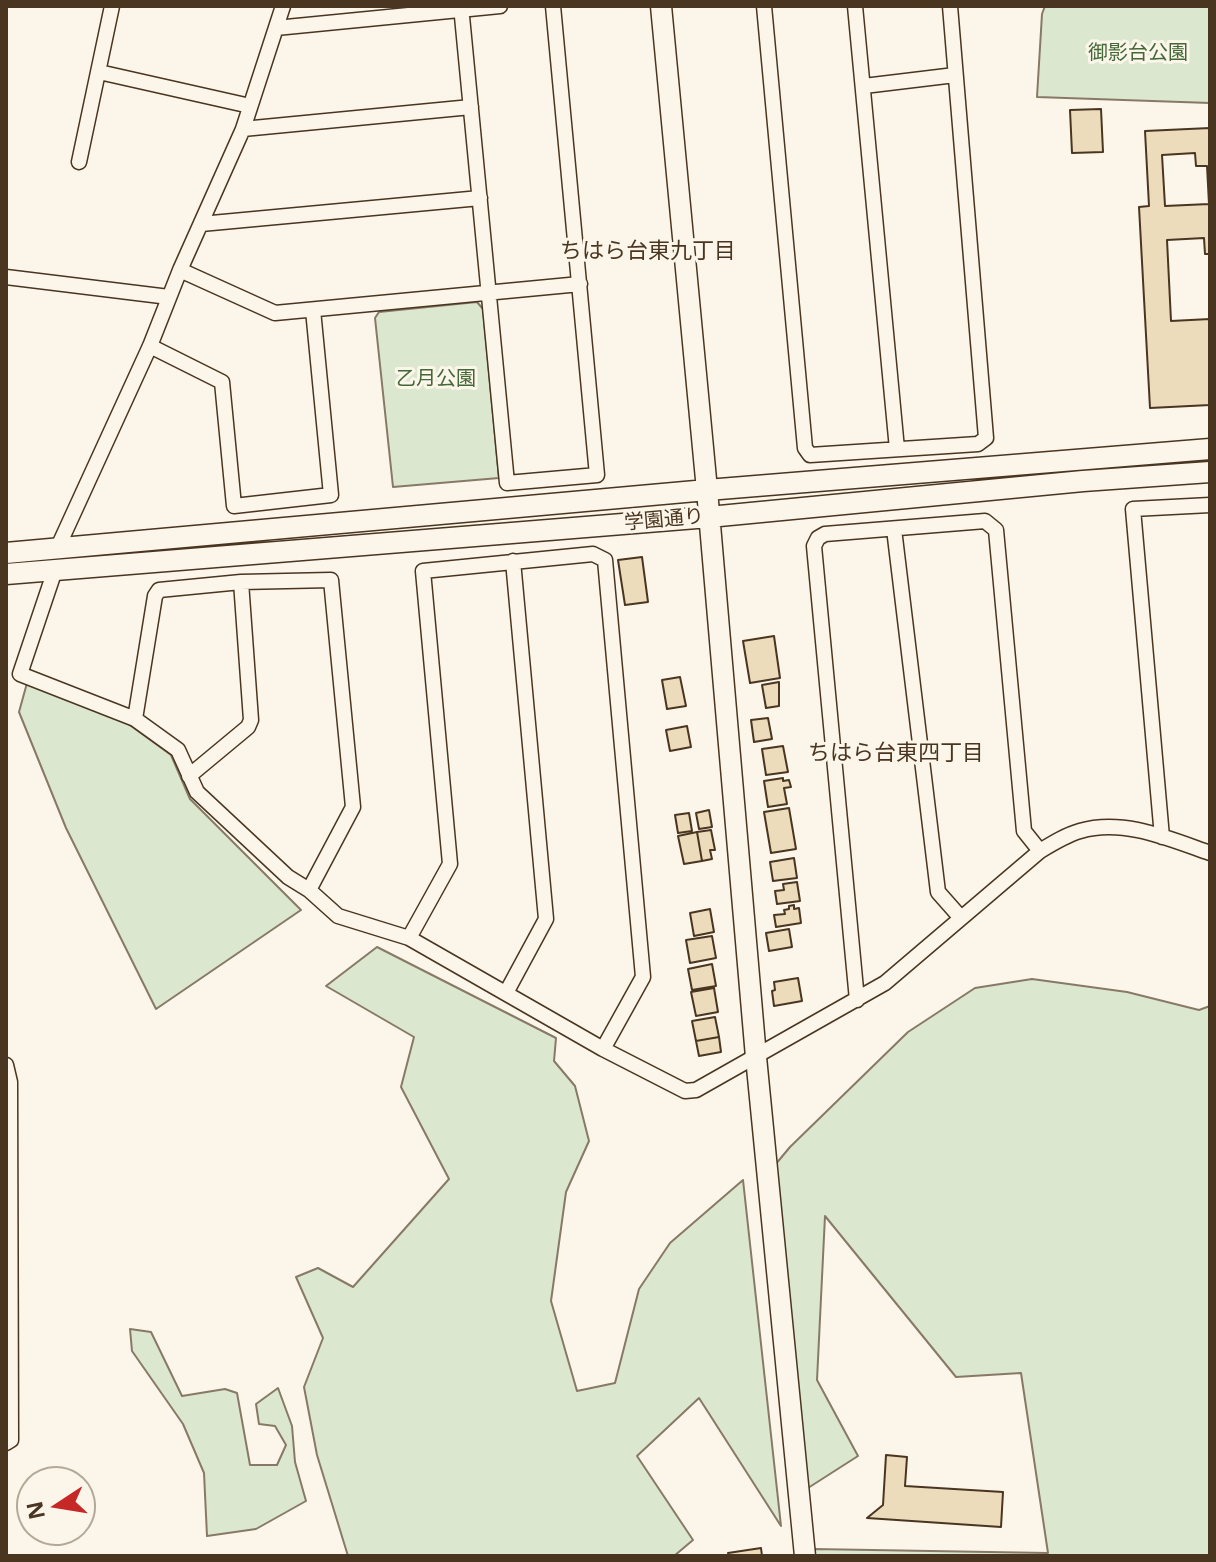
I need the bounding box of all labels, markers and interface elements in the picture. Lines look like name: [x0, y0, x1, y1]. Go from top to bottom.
park label: 御影台公園: [1088, 41, 1188, 65]
district label: ちはら台東九丁目: [560, 239, 736, 265]
park label: 乙月公園: [396, 367, 476, 391]
street label: 学園通り: [623, 505, 705, 535]
district label: ちはら台東四丁目: [808, 741, 984, 767]
north arrow: [16, 1466, 96, 1546]
text: N: [18, 1499, 51, 1522]

